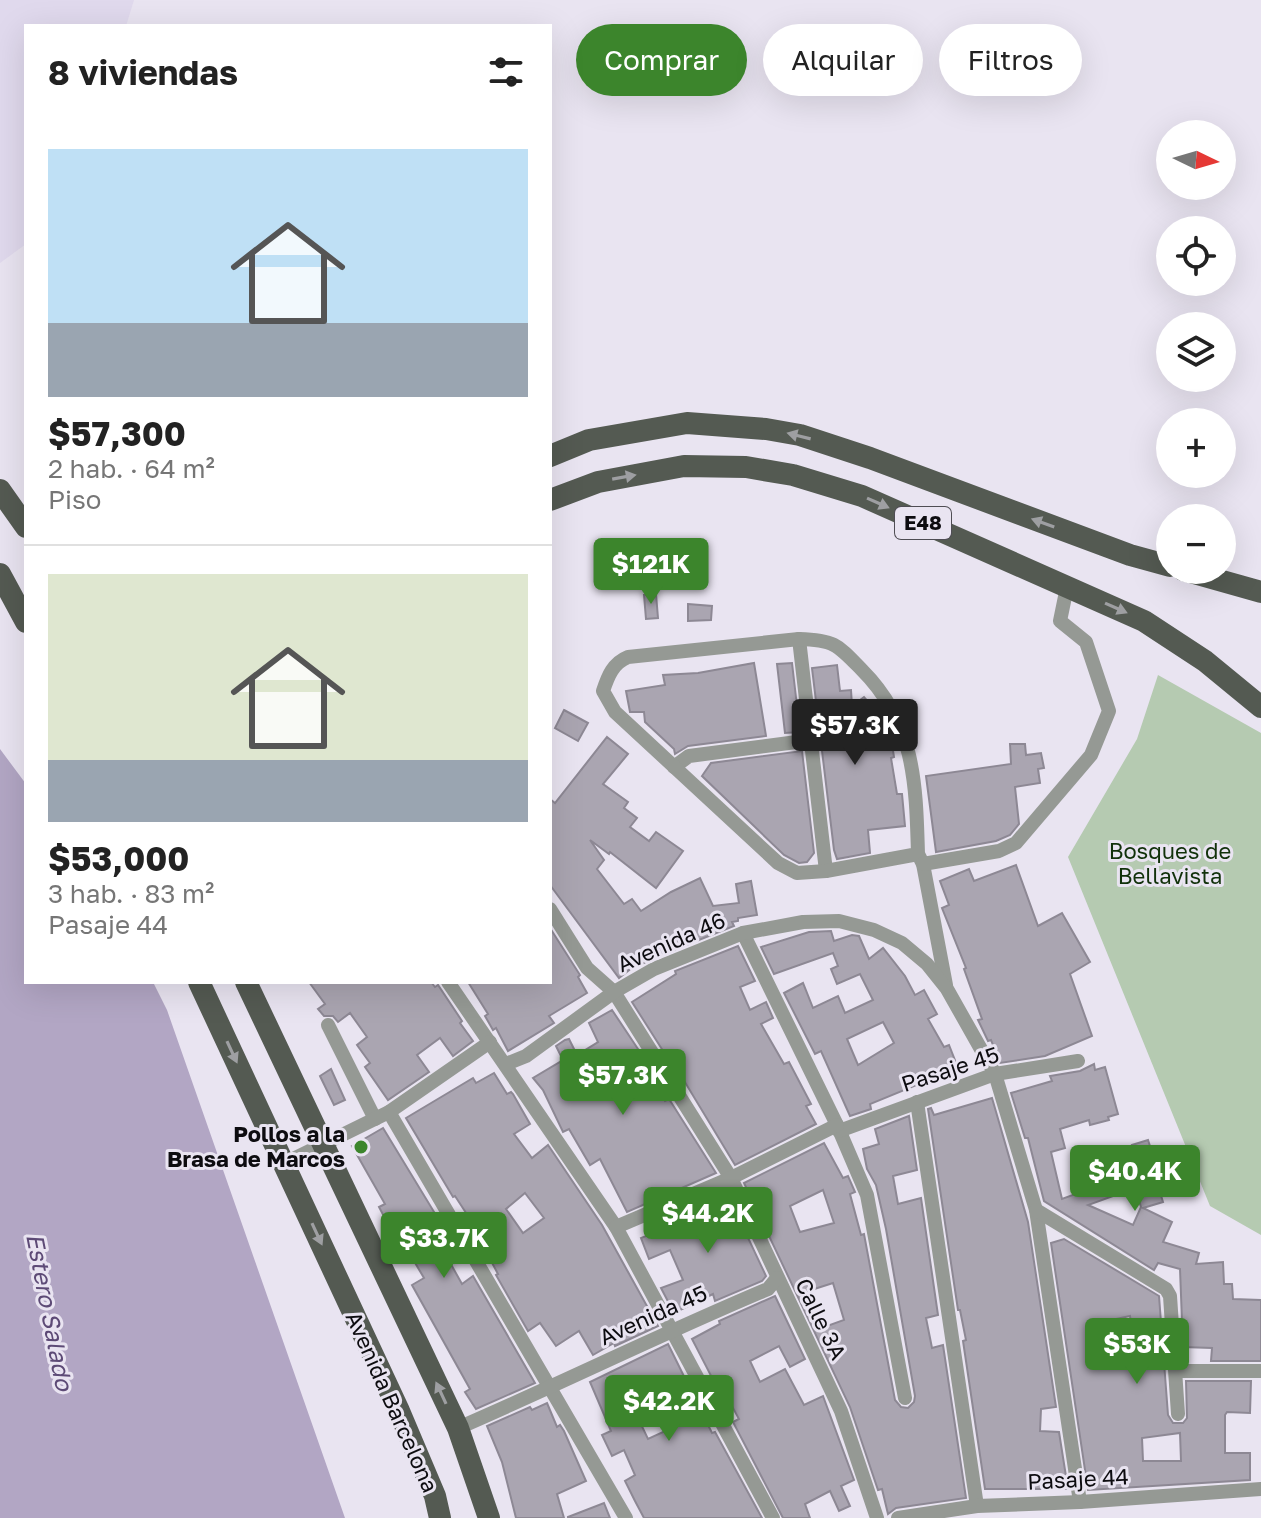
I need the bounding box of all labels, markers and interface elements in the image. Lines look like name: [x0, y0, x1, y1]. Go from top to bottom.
chip: Comprar: [576, 24, 747, 96]
chip: Alquilar: [763, 24, 923, 96]
chip: Filtros: [939, 24, 1082, 96]
icon: filters: [484, 50, 528, 94]
text: 8 viviendas: [48, 52, 238, 92]
north arrow: [1156, 120, 1236, 200]
map controls: [1156, 120, 1236, 584]
icon: home: [216, 201, 360, 345]
button: locate: [1156, 216, 1236, 296]
button: layers: [1156, 312, 1236, 392]
button: +: [1156, 408, 1236, 488]
text: $57,300: [48, 413, 186, 453]
one-way arrow: [786, 429, 811, 441]
text: 2 hab. · 64 m²: [48, 453, 215, 484]
one-way arrow: [612, 471, 637, 483]
text: Piso: [48, 484, 101, 515]
one-way arrow: [866, 497, 890, 510]
button: −: [1156, 504, 1236, 584]
road number: E48: [895, 507, 951, 539]
one-way arrow: [1031, 516, 1055, 529]
pin: $121K: [595, 538, 707, 606]
text: $121K: [612, 548, 690, 579]
one-way arrow: [1104, 602, 1127, 615]
icon: home: [216, 626, 360, 770]
pin: $57.3K: [790, 699, 920, 767]
text: $57.3K: [810, 709, 900, 740]
park label: Bosques de Bellavista: [1109, 837, 1231, 889]
text: $53,000: [48, 838, 189, 878]
text: 3 hab. · 83 m²: [48, 878, 214, 909]
street label: Avenida 46: [612, 906, 729, 977]
text: Pasaje 44: [48, 909, 168, 940]
street label: Pasaje 45: [898, 1040, 1002, 1097]
one-way arrow: [225, 1041, 239, 1064]
pin: $57.3K: [558, 1049, 688, 1117]
text: $57.3K: [578, 1059, 668, 1090]
place label: Pollos a la Brasa de Marcos: [167, 1120, 345, 1172]
marker: Pollos a la Brasa de Marcos: [352, 1138, 370, 1156]
pin: $40.4K: [1070, 1145, 1200, 1213]
text: $40.4K: [1088, 1155, 1182, 1186]
pin: $44.2K: [643, 1187, 773, 1255]
text: $44.2K: [662, 1197, 754, 1228]
pin: $33.7K: [379, 1212, 509, 1280]
one-way arrow: [311, 1222, 324, 1246]
text: $33.7K: [399, 1222, 489, 1253]
water label: Estero Salado: [21, 1231, 80, 1394]
street label: Calle 3A: [790, 1274, 853, 1364]
street label: Avenida 45: [595, 1279, 711, 1350]
street label: Avenida Barcelona: [340, 1307, 444, 1496]
pin: $53K: [1090, 1318, 1184, 1386]
text: $53K: [1103, 1328, 1171, 1359]
pin: $42.2K: [604, 1375, 734, 1443]
one-way arrow: [434, 1381, 448, 1405]
text: $42.2K: [623, 1385, 715, 1416]
street label: Pasaje 44: [1026, 1462, 1129, 1495]

